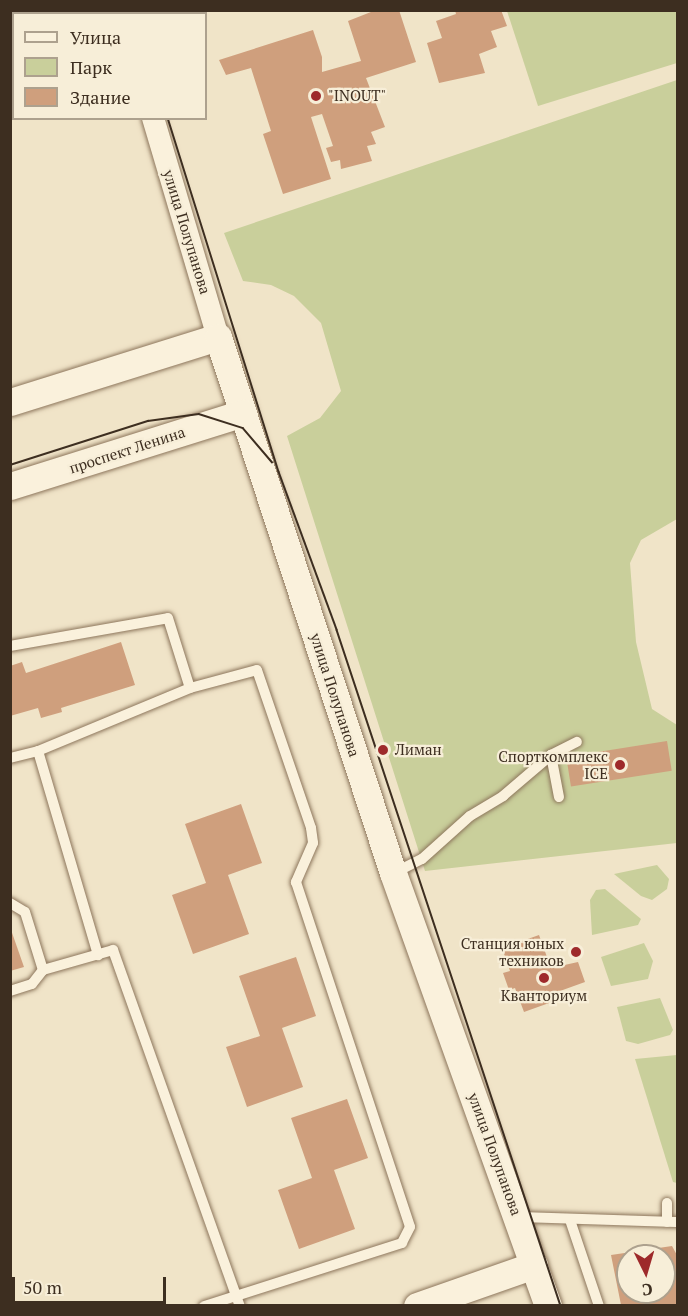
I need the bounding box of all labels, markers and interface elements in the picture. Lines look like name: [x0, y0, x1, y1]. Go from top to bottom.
legend: [12, 12, 207, 120]
text: Улица: [70, 25, 121, 49]
text: Парк: [70, 55, 112, 79]
text: Здание: [70, 85, 130, 109]
place label: "INOUT": [328, 87, 386, 105]
marker: "INOUT": [309, 89, 323, 103]
street label: улица Полупанова: [160, 168, 214, 296]
street label: проспект Ленина: [67, 423, 187, 477]
street label: улица Полупанова: [306, 631, 364, 759]
place label: Лиман: [395, 741, 442, 759]
marker: Лиман: [376, 743, 390, 757]
place label: Спорткомплекс ICE: [498, 747, 608, 782]
marker: Спорткомплекс ICE: [613, 758, 627, 772]
place label: Станция юных техников: [461, 934, 564, 969]
marker: Станция юных техников: [569, 945, 583, 959]
marker: Кванториум: [537, 971, 551, 985]
place label: Кванториум: [501, 987, 587, 1005]
street label: улица Полупанова: [464, 1090, 526, 1218]
north arrow: [616, 1244, 676, 1304]
scale bar: [15, 1265, 170, 1303]
text: 50 m: [23, 1275, 62, 1299]
text: С: [641, 1279, 654, 1301]

